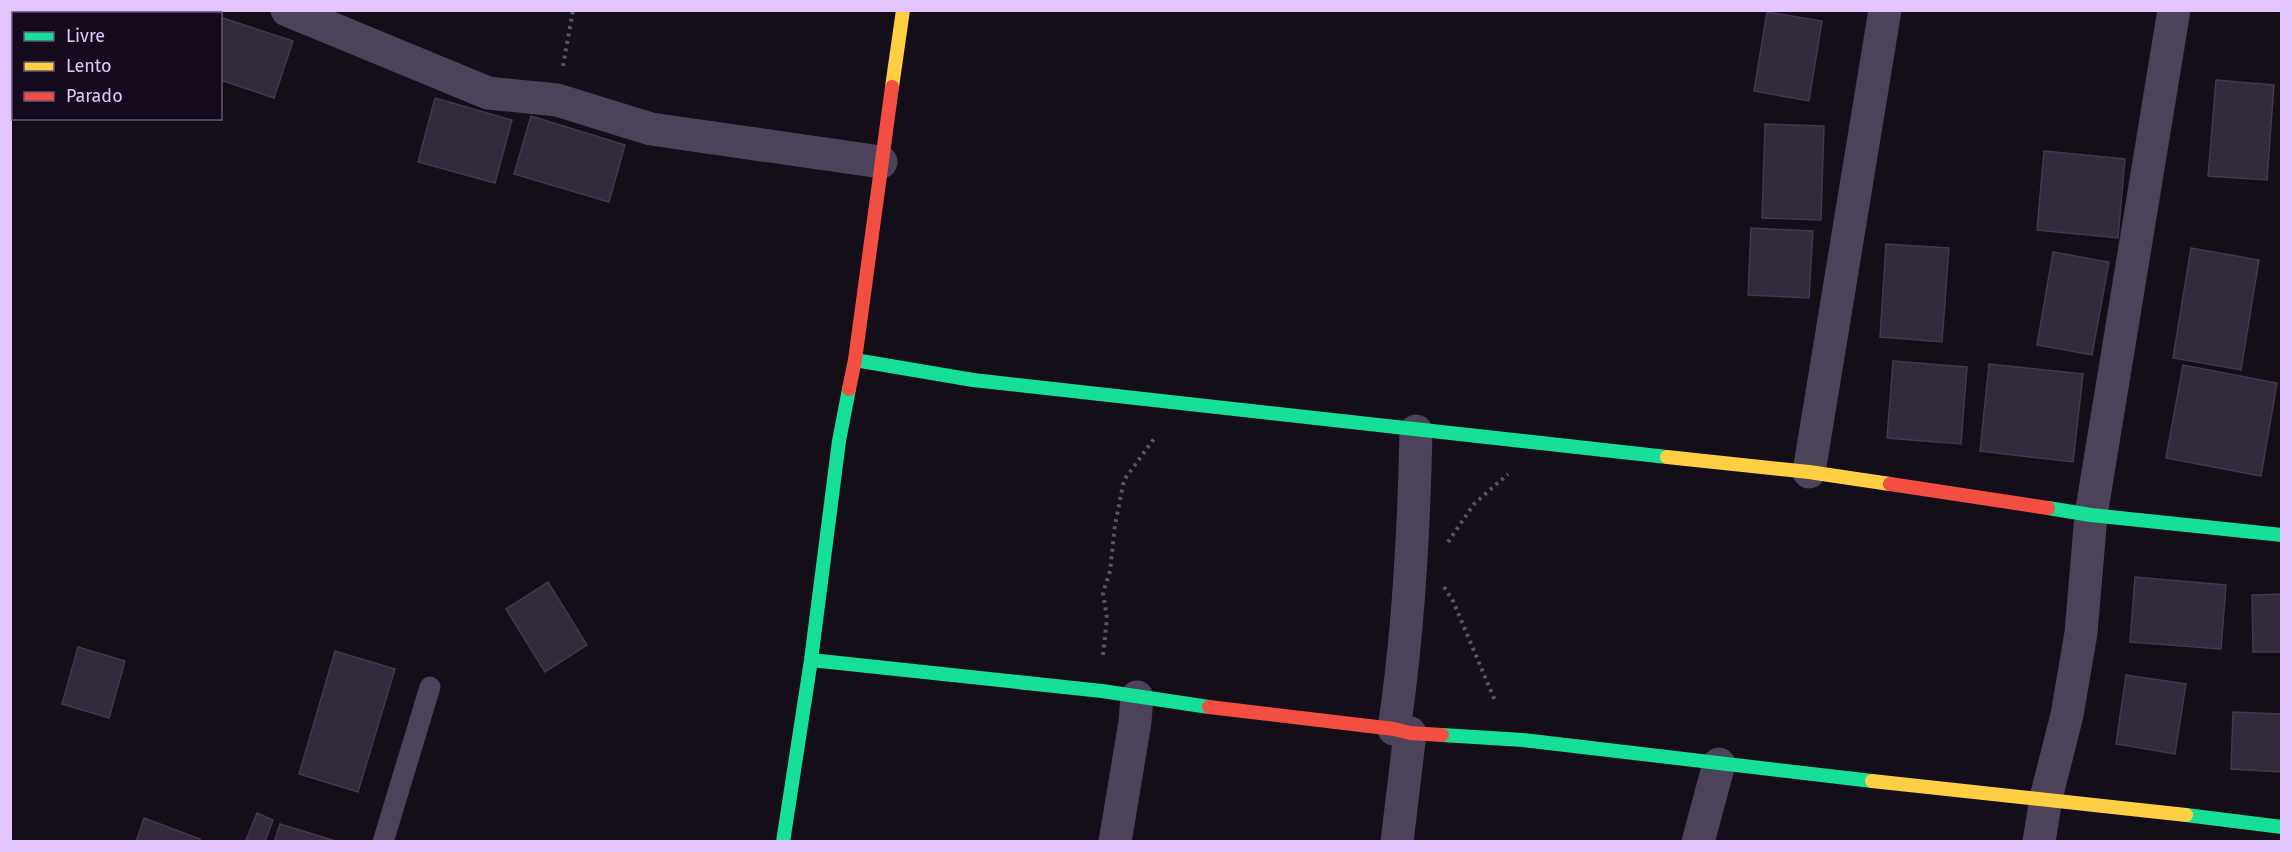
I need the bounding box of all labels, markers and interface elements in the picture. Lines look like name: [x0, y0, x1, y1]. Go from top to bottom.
legend: [12, 12, 222, 120]
text: Livre: [66, 25, 105, 47]
text: Lento: [66, 55, 112, 77]
text: Parado: [66, 85, 123, 107]

